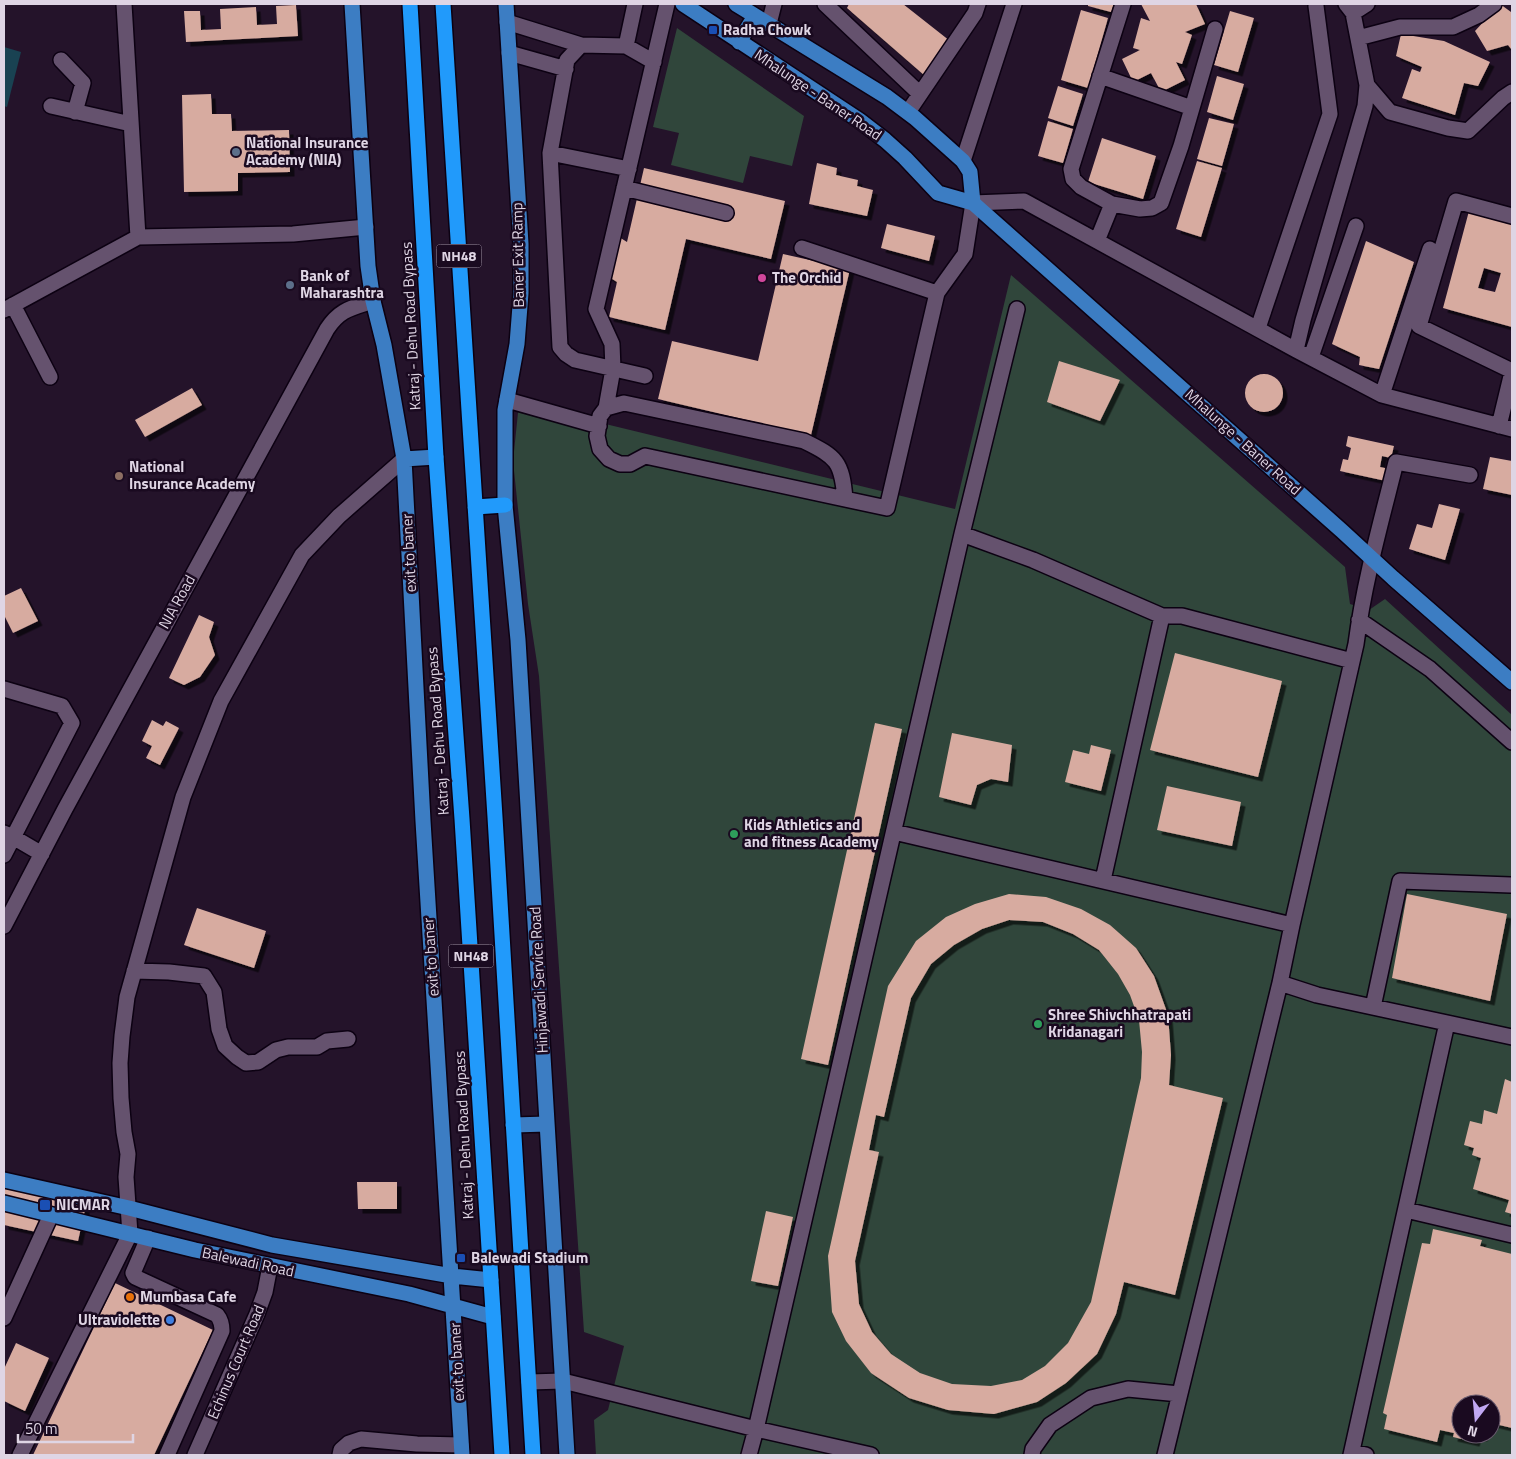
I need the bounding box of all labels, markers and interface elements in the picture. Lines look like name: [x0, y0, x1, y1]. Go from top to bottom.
place label: Radha Chowk: [723, 18, 811, 41]
marker: Radha Chowk: [707, 24, 719, 36]
street label: Mhalunge - Baner Road: [750, 43, 887, 146]
place label: National Insurance Academy (NIA): [246, 131, 369, 171]
marker: National Insurance Academy (NIA): [230, 146, 242, 158]
street label: Baner Exit Ramp: [505, 202, 530, 308]
street label: Katraj - Dehu Road Bypass: [395, 241, 426, 411]
road number: NH48: [436, 245, 482, 268]
place label: Bank of Maharashtra: [300, 264, 384, 304]
place label: The Orchid: [772, 266, 842, 289]
marker: The Orchid: [756, 272, 768, 284]
marker: Bank of Maharashtra: [284, 279, 296, 291]
street label: Mhalunge - Baner Road: [1180, 383, 1307, 500]
place label: National Insurance Academy: [129, 455, 256, 495]
marker: National Insurance Academy: [113, 470, 125, 482]
street label: exit to baner: [395, 513, 422, 593]
street label: NIA Road: [152, 571, 201, 633]
street label: Katraj - Dehu Road Bypass: [420, 646, 455, 816]
place label: Kids Athletics and and fitness Academy: [744, 813, 879, 853]
marker: Kids Athletics and and fitness Academy: [728, 828, 740, 840]
street label: Hinjawadi Service Road: [523, 906, 554, 1054]
street label: exit to baner: [416, 917, 445, 997]
road number: NH48: [448, 944, 494, 968]
place label: Shree Shivchhatrapati Kridanagari: [1048, 1003, 1191, 1043]
marker: Shree Shivchhatrapati Kridanagari: [1032, 1018, 1044, 1030]
street label: Katraj - Dehu Road Bypass: [448, 1050, 479, 1220]
place label: NICMAR: [56, 1193, 110, 1216]
marker: NICMAR: [38, 1198, 52, 1212]
street label: Balewadi Road: [200, 1241, 296, 1282]
place label: Balewadi Stadium: [471, 1246, 588, 1269]
marker: Balewadi Stadium: [455, 1252, 467, 1264]
place label: Mumbasa Cafe: [140, 1285, 237, 1308]
marker: Mumbasa Cafe: [124, 1291, 136, 1303]
street label: Echinus Court Road: [201, 1301, 270, 1423]
place label: Ultraviolette: [78, 1308, 160, 1331]
marker: Ultraviolette: [164, 1314, 176, 1326]
street label: exit to baner: [443, 1322, 470, 1402]
north arrow: [1451, 1394, 1501, 1444]
scale bar: [18, 1412, 132, 1444]
text: 50 m: [25, 1417, 58, 1440]
text: N: [1465, 1421, 1480, 1443]

